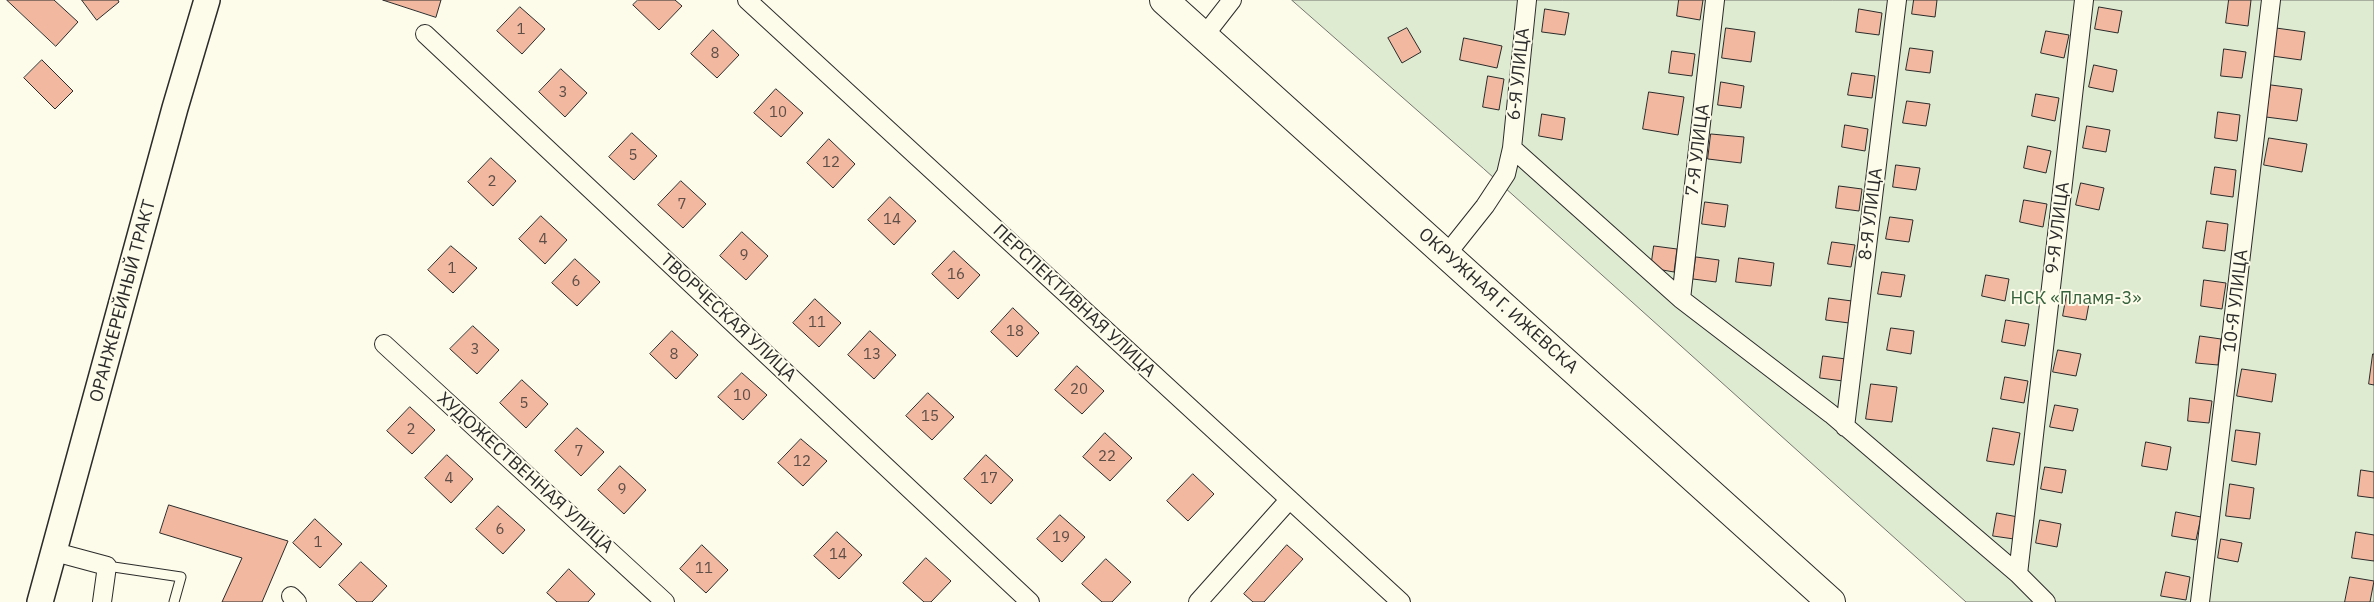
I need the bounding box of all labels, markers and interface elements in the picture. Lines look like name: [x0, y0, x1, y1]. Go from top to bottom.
house number: 1: [517, 21, 525, 39]
street label: 6-Я УЛИЦА: [1503, 27, 1535, 121]
house number: 8: [711, 45, 719, 63]
house number: 3: [559, 84, 567, 102]
street label: 7-Я УЛИЦА: [1682, 103, 1714, 197]
house number: 10: [769, 104, 787, 122]
house number: 5: [629, 147, 637, 165]
house number: 12: [822, 154, 840, 172]
street label: 8-Я УЛИЦА: [1855, 167, 1887, 261]
house number: 2: [488, 173, 496, 191]
street label: 9-Я УЛИЦА: [2042, 181, 2074, 275]
house number: 7: [678, 196, 686, 214]
street label: ОРАНЖЕРЕЙНЫЙ ТРАКТ: [86, 197, 160, 405]
house number: 14: [883, 211, 901, 229]
street label: ПЕРСПЕКТИВНАЯ УЛИЦА: [988, 220, 1160, 382]
street label: ОКРУЖНАЯ Г. ИЖЕВСКА: [1414, 224, 1582, 378]
house number: 4: [539, 231, 547, 249]
house number: 9: [740, 247, 748, 265]
street label: 10-Я УЛИЦА: [2219, 248, 2253, 354]
street label: ТВОРЧЕСКАЯ УЛИЦА: [656, 249, 800, 387]
house number: 1: [448, 260, 456, 278]
house number: 16: [947, 266, 965, 284]
house number: 6: [572, 273, 580, 291]
park label: НСК «Пламя-3»: [2011, 288, 2141, 310]
house number: 11: [808, 314, 826, 332]
house number: 18: [1006, 323, 1024, 341]
house number: 3: [471, 341, 479, 359]
house number: 8: [670, 346, 678, 364]
house number: 13: [863, 346, 881, 364]
house number: 20: [1070, 381, 1088, 399]
house number: 10: [733, 387, 751, 405]
street label: ХУДОЖЕСТВЕННАЯ УЛИЦА: [432, 388, 618, 558]
house number: 5: [520, 395, 528, 413]
house number: 15: [921, 408, 939, 426]
house number: 2: [407, 421, 415, 439]
house number: 7: [575, 443, 583, 461]
house number: 22: [1098, 448, 1116, 466]
house number: 12: [793, 453, 811, 471]
house number: 4: [445, 470, 453, 488]
house number: 17: [980, 470, 998, 488]
house number: 9: [618, 481, 626, 499]
house number: 6: [496, 521, 504, 539]
house number: 19: [1052, 529, 1070, 547]
house number: 1: [314, 534, 322, 552]
house number: 14: [829, 546, 847, 564]
house number: 11: [695, 560, 713, 578]

